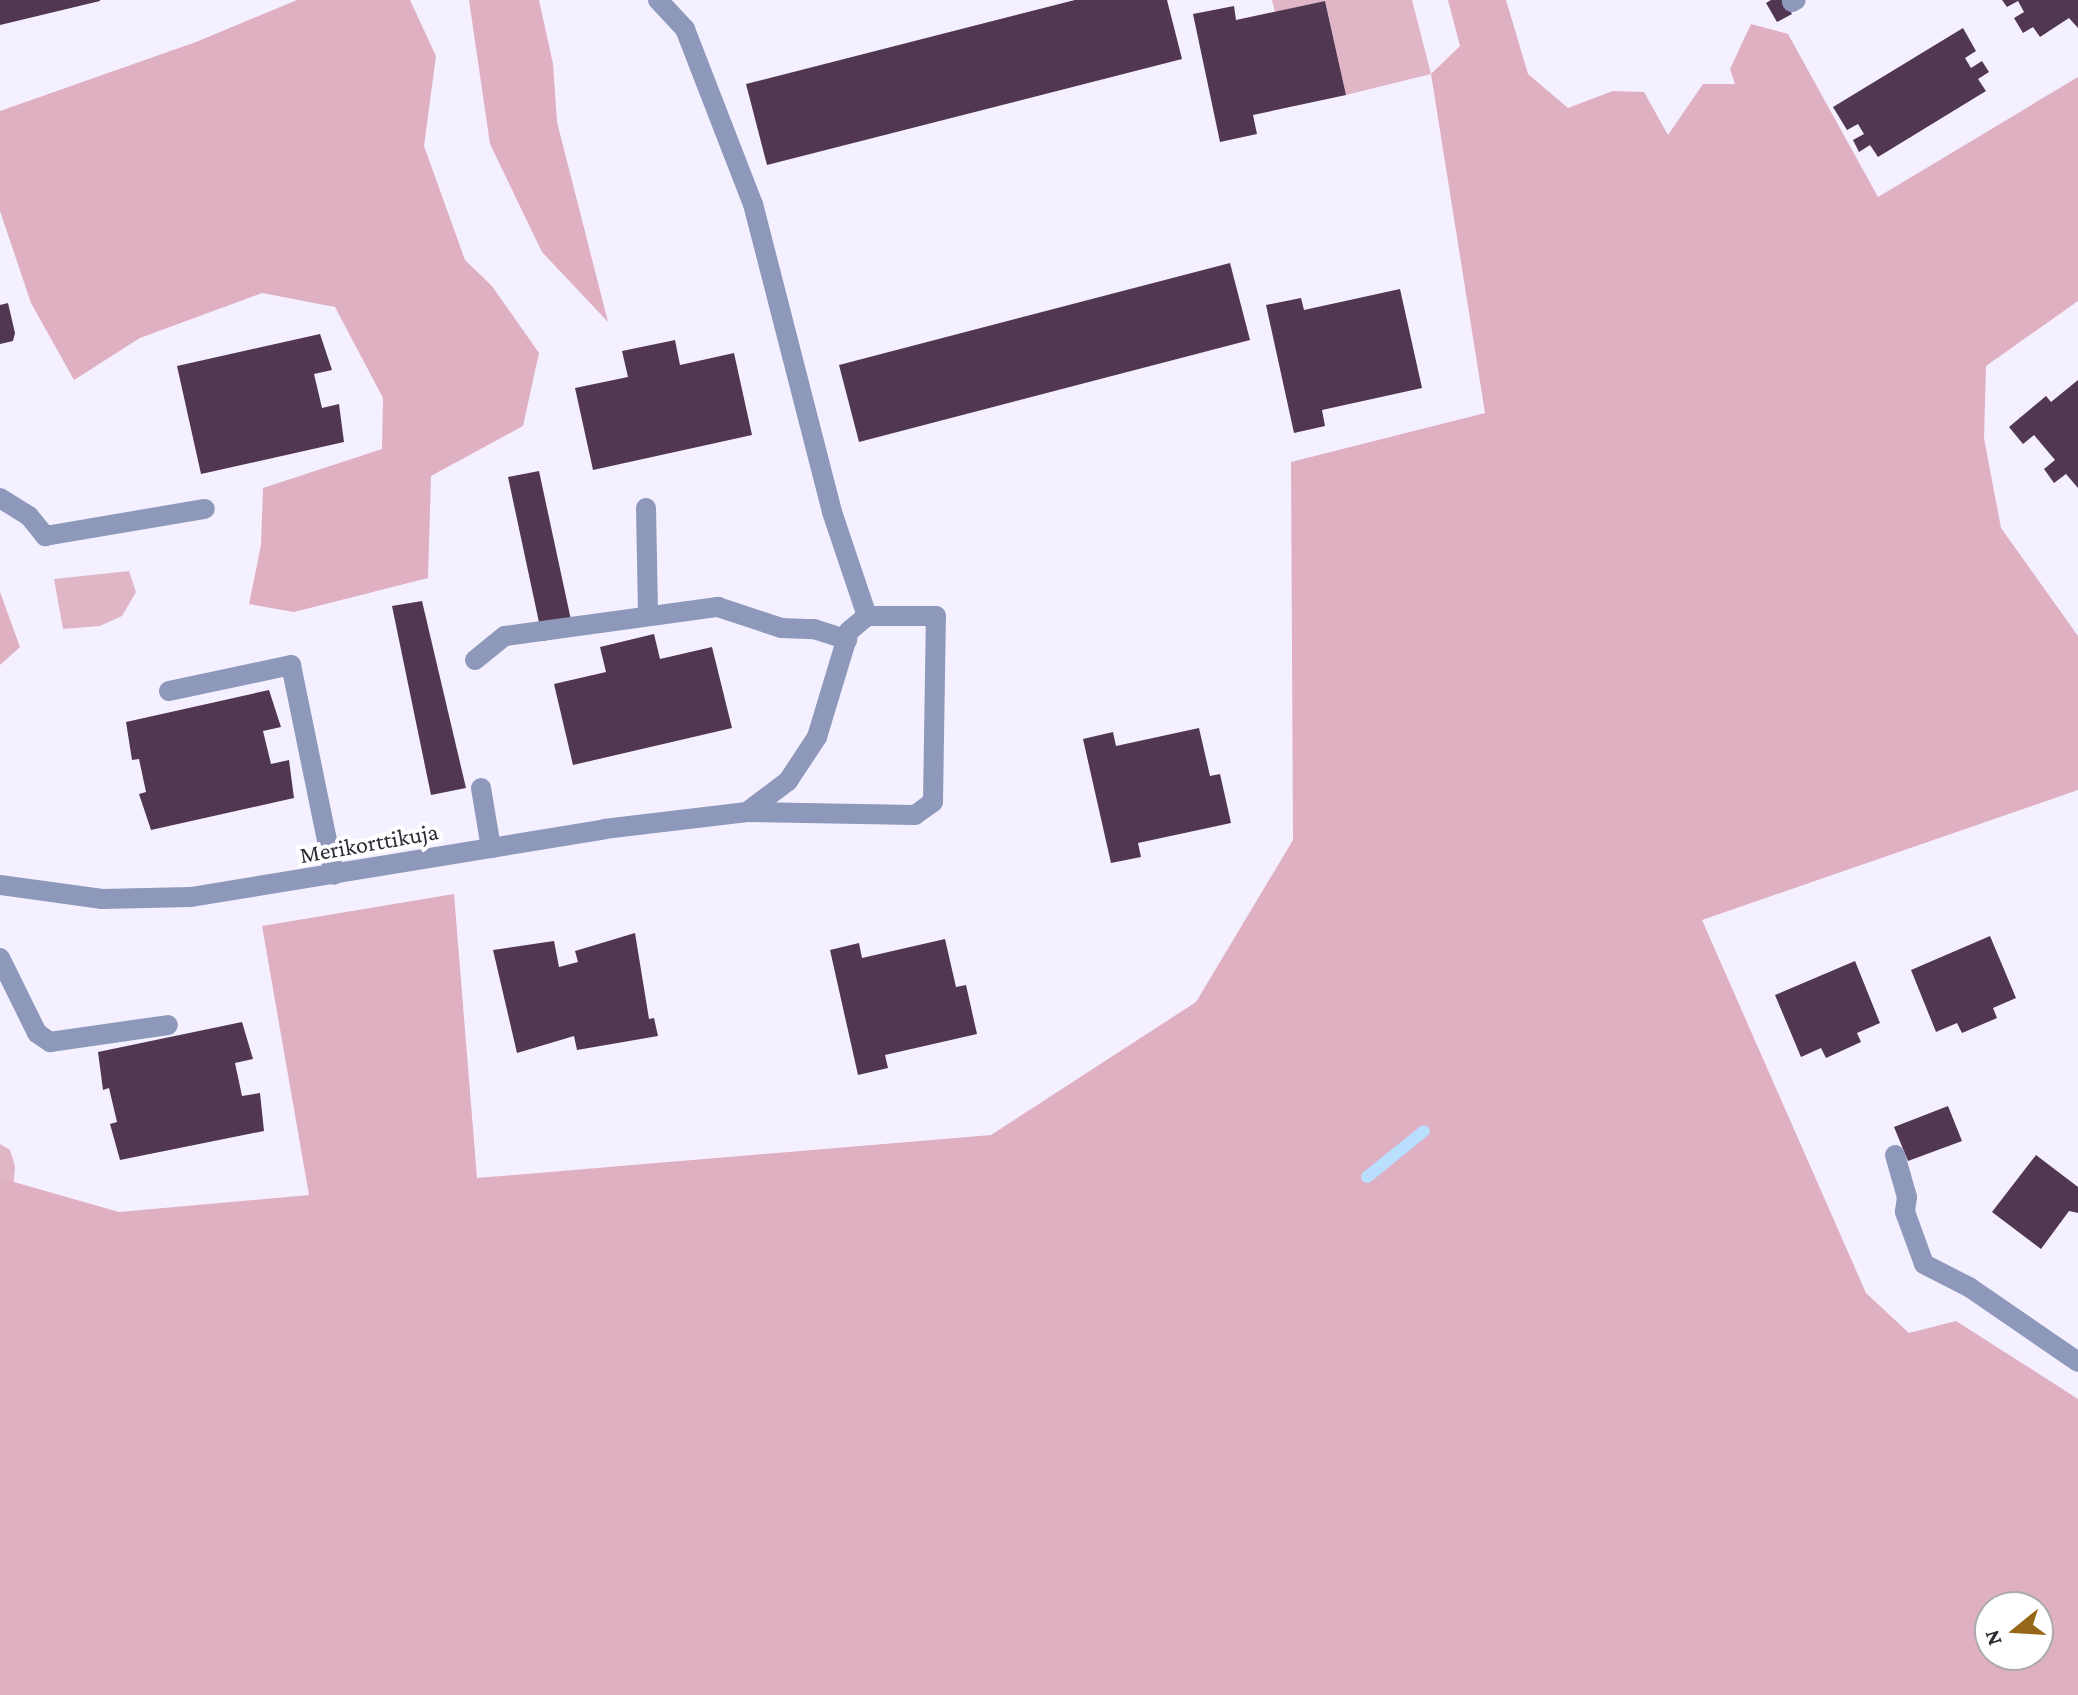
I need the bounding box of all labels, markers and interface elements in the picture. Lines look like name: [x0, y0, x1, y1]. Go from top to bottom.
street label: Merikorttikuja: [297, 817, 441, 869]
north arrow: [1974, 1591, 2054, 1671]
text: N: [1978, 1627, 2007, 1649]

